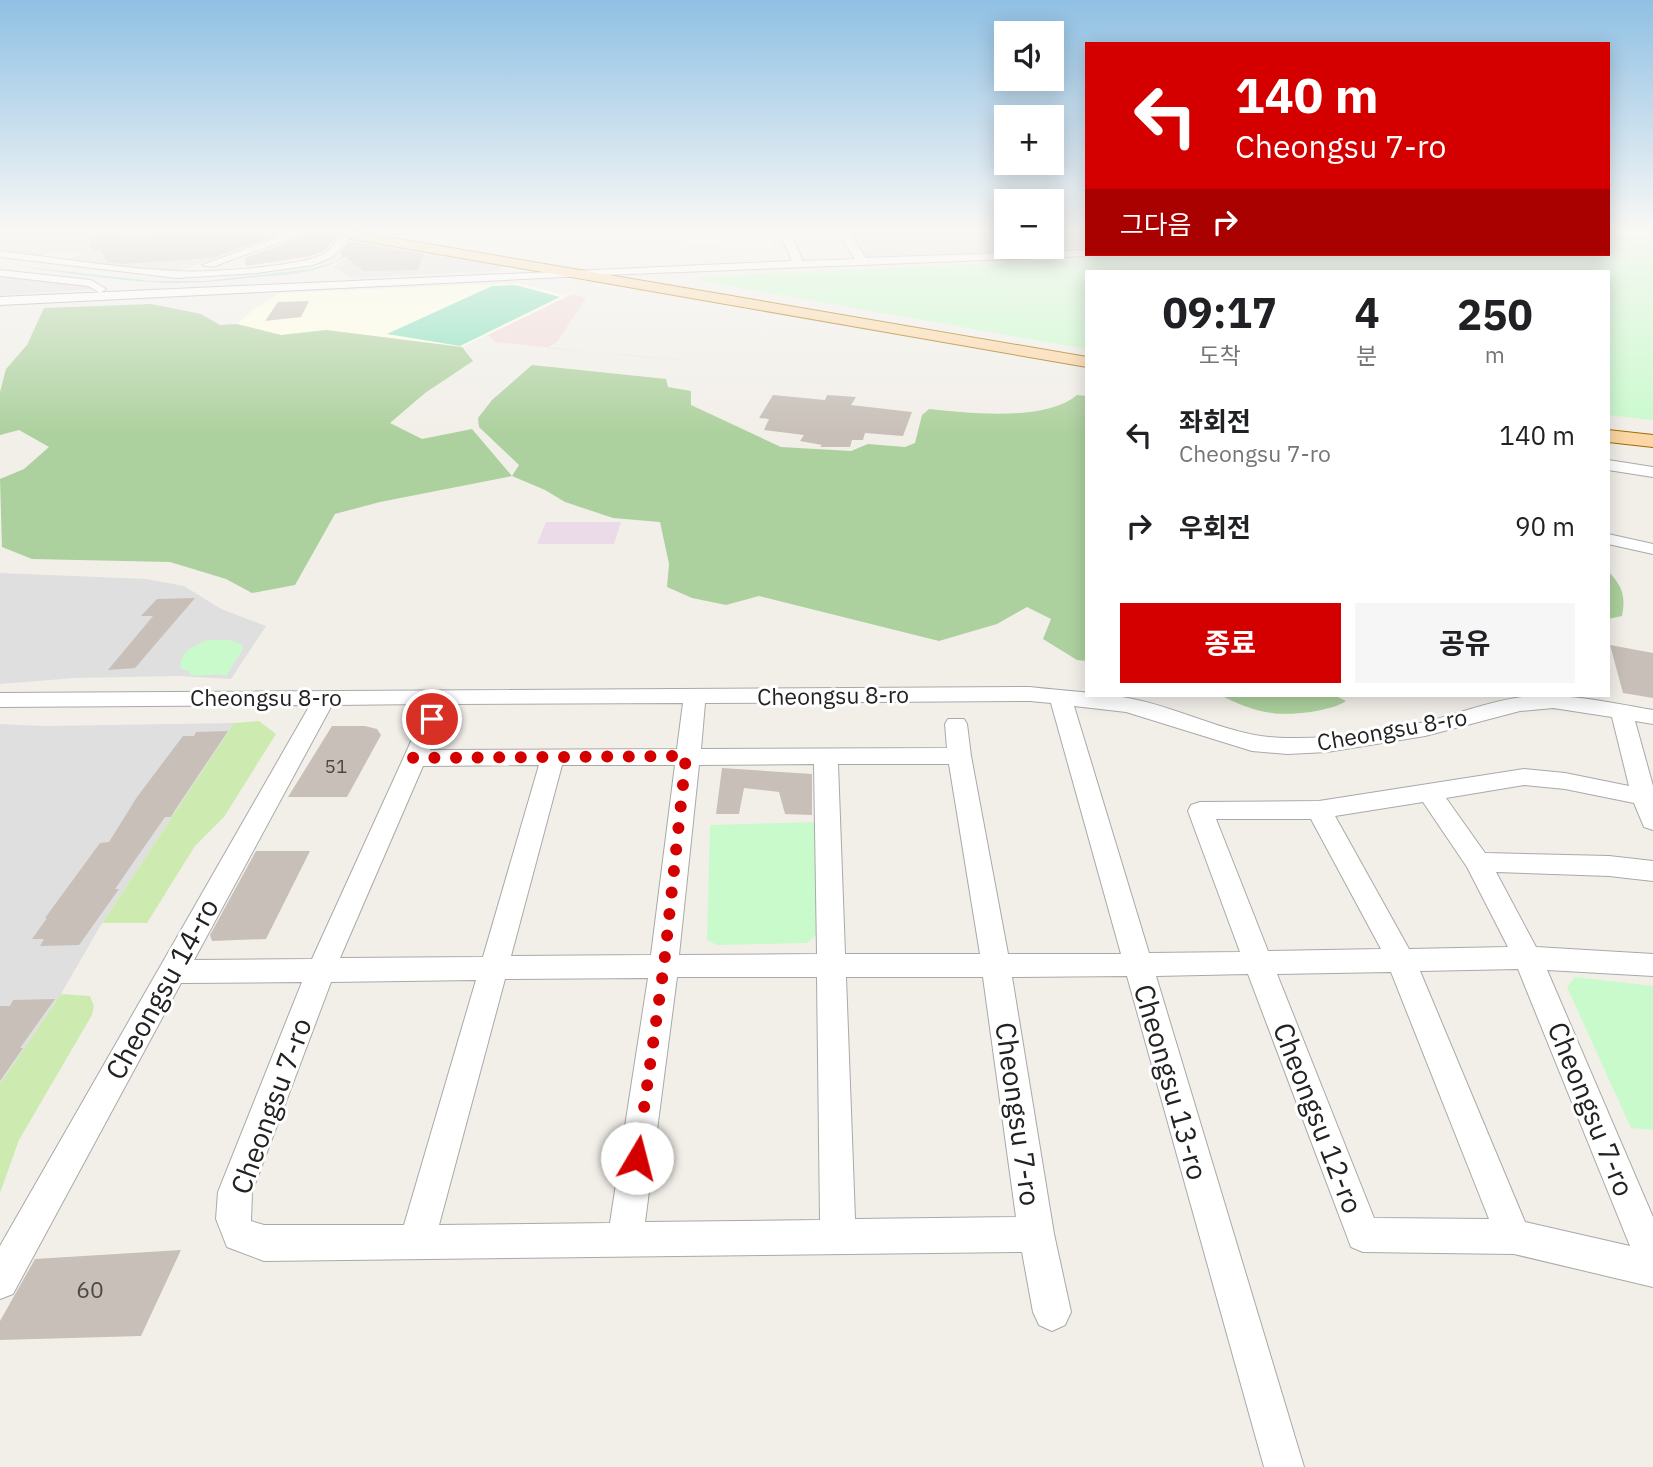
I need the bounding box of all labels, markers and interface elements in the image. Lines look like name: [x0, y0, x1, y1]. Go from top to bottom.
map controls: [994, 21, 1064, 259]
button: sound: [994, 21, 1064, 91]
text: 140 m: [1235, 63, 1379, 126]
icon: left: [1120, 70, 1211, 161]
button: +: [994, 105, 1064, 175]
text: Cheongsu 7-ro: [1235, 125, 1446, 167]
button: −: [994, 189, 1064, 259]
icon: right: [1206, 203, 1244, 241]
text: 그다음: [1120, 207, 1192, 241]
text: 09:17: [1162, 285, 1277, 340]
text: 4: [1354, 285, 1380, 340]
text: 250: [1457, 287, 1533, 342]
text: m: [1485, 339, 1505, 369]
text: 도착: [1199, 340, 1241, 370]
text: 분: [1356, 340, 1378, 370]
text: 좌회전: [1179, 404, 1251, 438]
icon: left: [1120, 416, 1158, 454]
text: 140 m: [1499, 418, 1575, 452]
text: Cheongsu 7-ro: [1179, 438, 1331, 468]
icon: right: [1120, 507, 1158, 545]
text: 90 m: [1515, 509, 1575, 543]
text: 우회전: [1179, 510, 1251, 544]
button: 종료: [1120, 603, 1341, 683]
button: 공유: [1355, 603, 1575, 683]
street label: Cheongsu 8-ro: [757, 679, 909, 711]
street label: Cheongsu 8-ro: [190, 682, 342, 712]
pin: [402, 689, 462, 749]
icon: arrive: [413, 700, 451, 738]
street label: Cheongsu 8-ro: [1314, 701, 1469, 757]
house number: 51: [325, 754, 347, 778]
street label: Cheongsu 14-ro: [96, 892, 227, 1086]
street label: Cheongsu 13-ro: [1126, 980, 1217, 1184]
street label: Cheongsu 7-ro: [222, 1013, 320, 1199]
street label: Cheongsu 7-ro: [1540, 1016, 1643, 1202]
street label: Cheongsu 12-ro: [1265, 1017, 1372, 1219]
street label: Cheongsu 7-ro: [987, 1020, 1050, 1208]
position arrow: [600, 1121, 674, 1195]
house number: 60: [76, 1274, 104, 1304]

